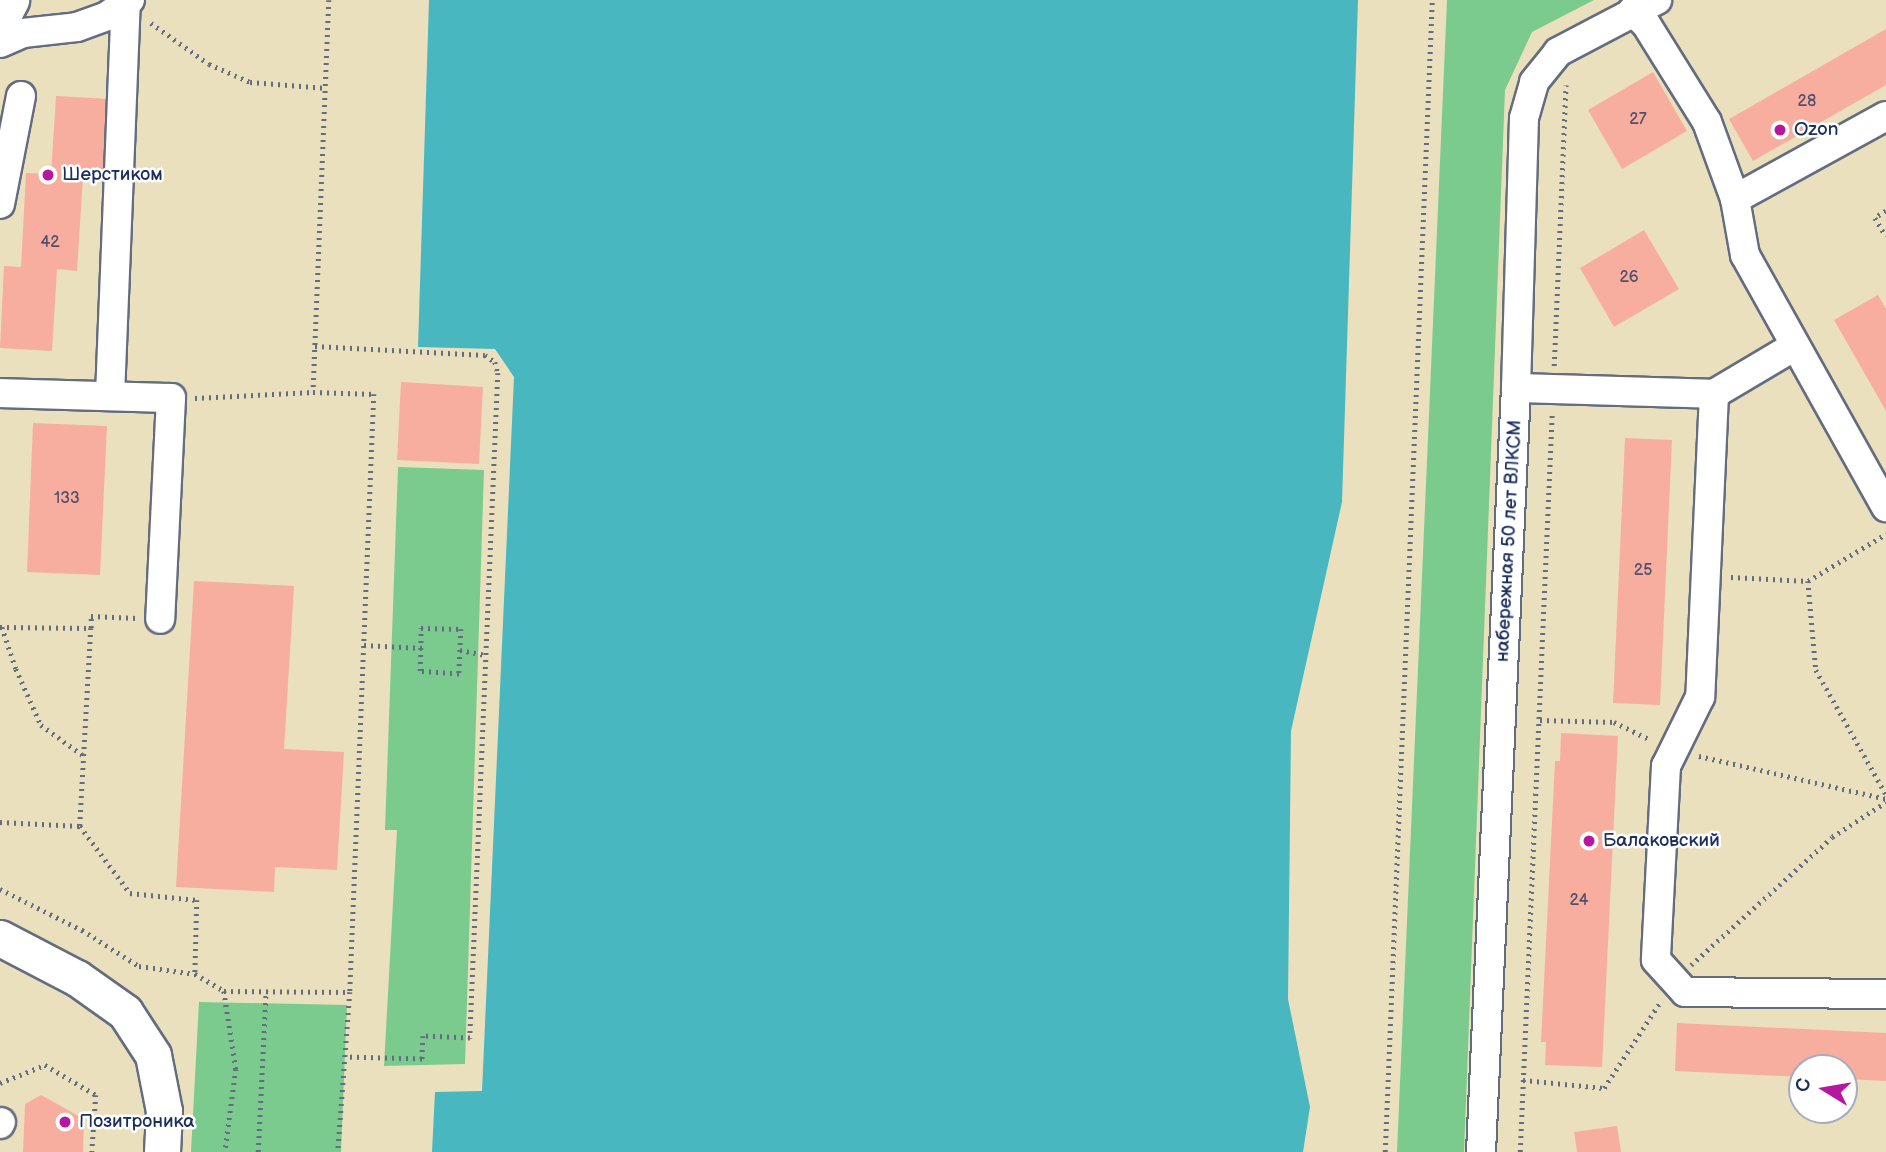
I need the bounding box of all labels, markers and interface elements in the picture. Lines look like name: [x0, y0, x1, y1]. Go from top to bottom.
house number: 28: [1798, 92, 1816, 112]
house number: 27: [1629, 110, 1647, 130]
place label: Ozon: [1794, 119, 1839, 141]
marker: Ozon: [1772, 122, 1788, 138]
place label: Шерстиком: [62, 164, 163, 186]
marker: Шерстиком: [40, 167, 56, 183]
house number: 42: [40, 233, 60, 253]
house number: 26: [1619, 268, 1639, 288]
street label: набережная 50 лет ВЛКСМ: [1491, 419, 1527, 663]
house number: 133: [54, 489, 80, 509]
house number: 25: [1634, 561, 1652, 581]
place label: Балаковский: [1603, 830, 1720, 852]
marker: Балаковский: [1581, 833, 1597, 849]
house number: 24: [1570, 891, 1588, 911]
north arrow: [1788, 1054, 1858, 1124]
text: С: [1791, 1077, 1816, 1094]
place label: Позитроника: [79, 1111, 195, 1133]
marker: Позитроника: [57, 1114, 73, 1130]

